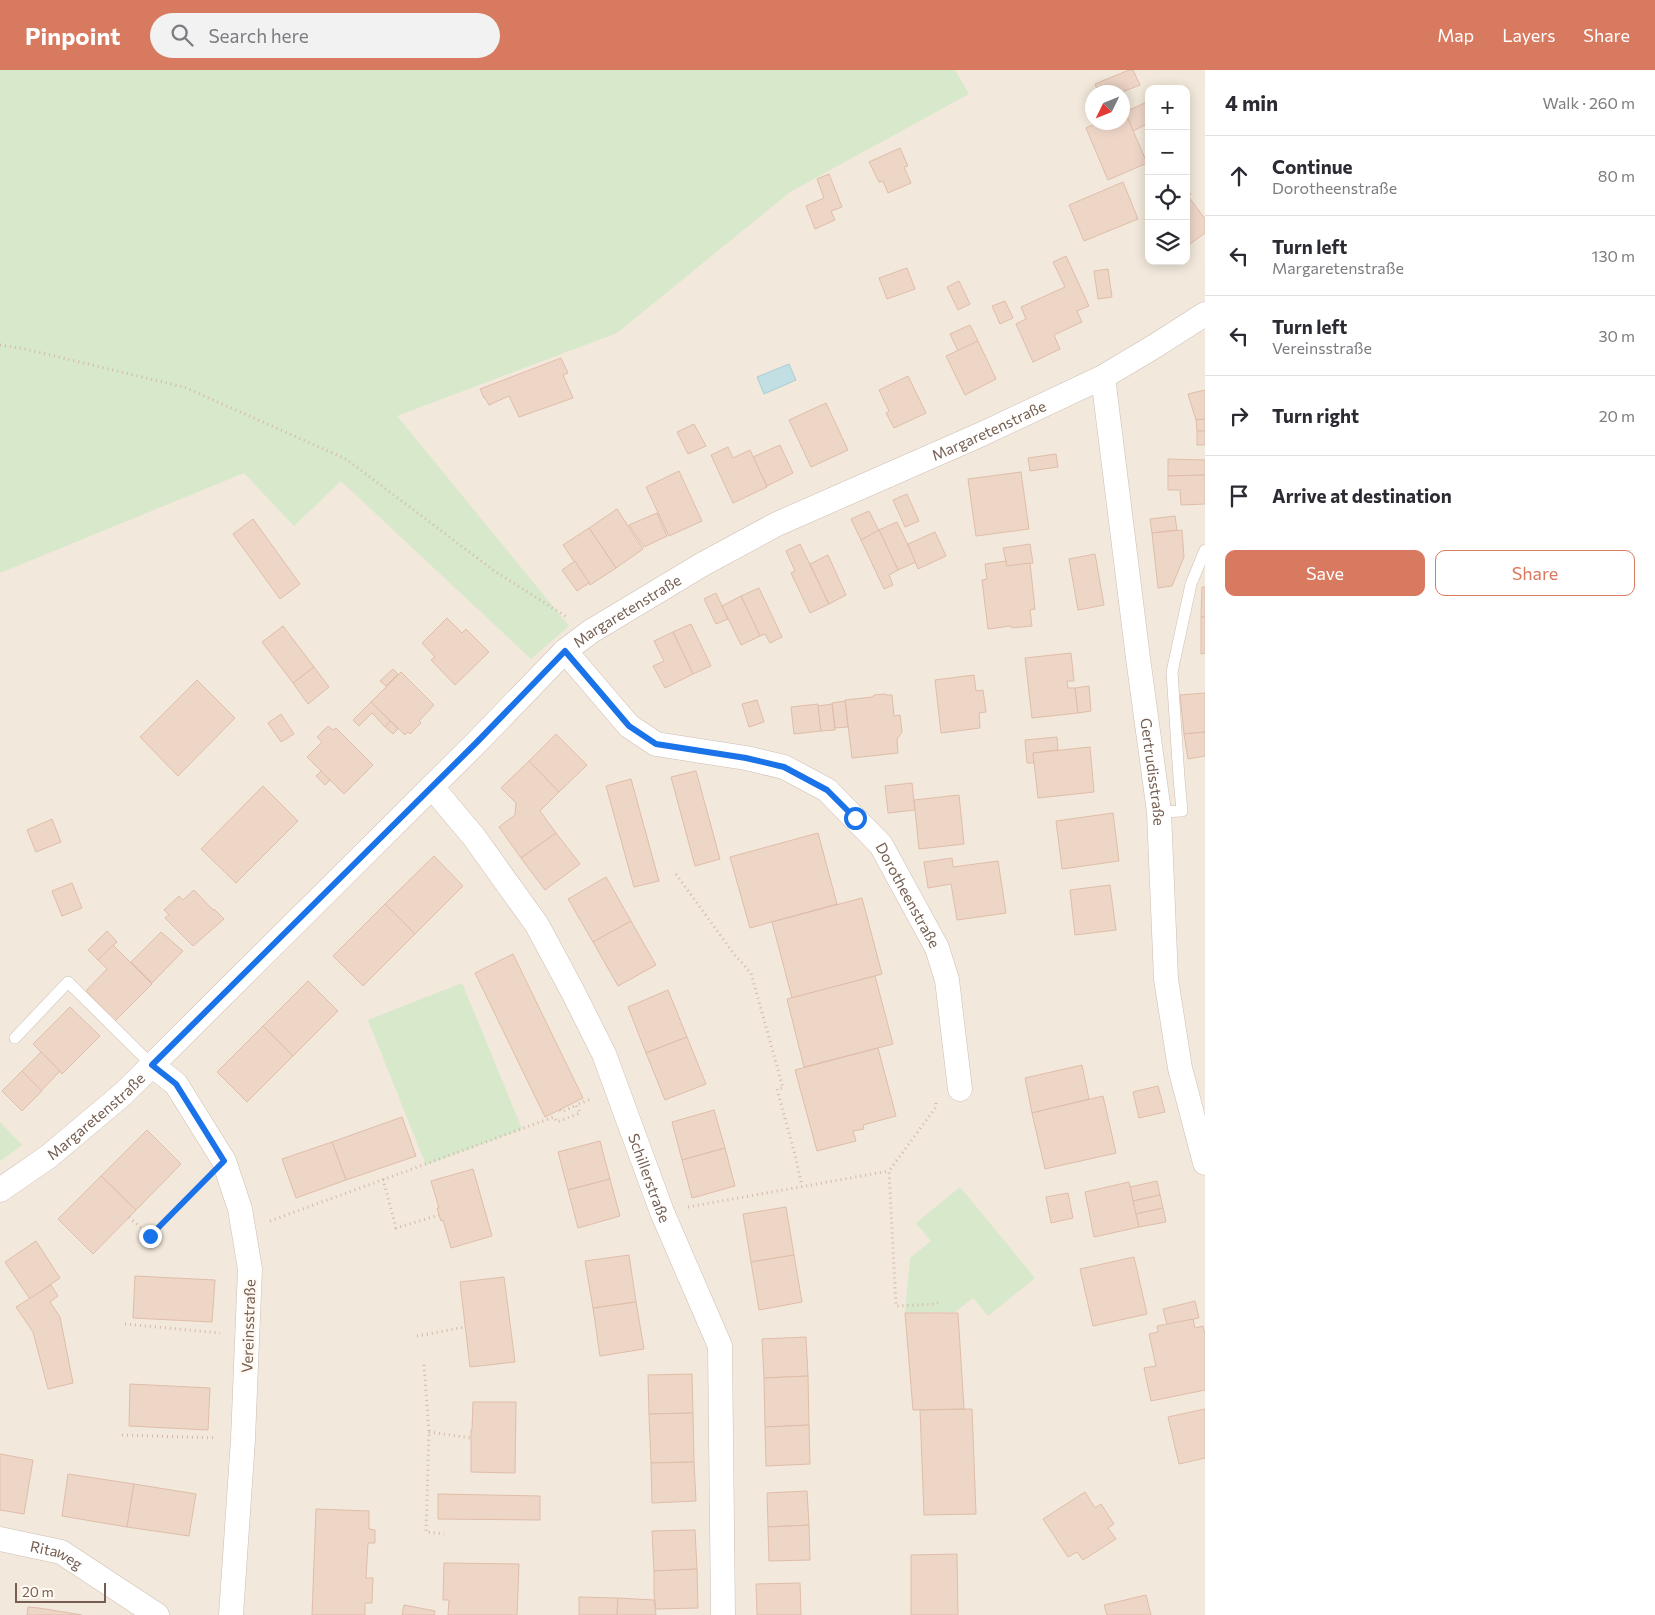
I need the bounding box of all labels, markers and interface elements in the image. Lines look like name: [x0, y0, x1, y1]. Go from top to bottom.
search box: [150, 13, 500, 58]
text: Pinpoint: [25, 21, 120, 50]
icon: search: [168, 21, 196, 49]
text: Search here: [208, 24, 309, 47]
text: Map: [1437, 24, 1474, 46]
text: Layers: [1502, 24, 1555, 46]
text: Share: [1583, 24, 1630, 46]
north arrow: [1085, 85, 1130, 130]
map controls: [1145, 85, 1190, 265]
button: +: [1145, 85, 1190, 130]
text: 4 min: [1225, 90, 1278, 115]
text: Walk · 260 m: [1543, 93, 1635, 112]
button: −: [1145, 130, 1190, 175]
text: Continue: [1272, 155, 1352, 178]
icon: ahead: [1225, 162, 1253, 190]
text: 80 m: [1598, 166, 1635, 185]
button: locate: [1145, 175, 1190, 220]
text: Dorotheenstraße: [1272, 178, 1397, 197]
button: layers: [1145, 220, 1190, 265]
text: Turn left: [1272, 235, 1347, 258]
icon: left: [1225, 242, 1253, 270]
text: 130 m: [1592, 246, 1635, 265]
text: Margaretenstraße: [1272, 258, 1404, 277]
text: Turn left: [1272, 315, 1347, 338]
icon: left: [1225, 322, 1253, 350]
text: 30 m: [1598, 326, 1635, 345]
text: Vereinsstraße: [1272, 338, 1372, 357]
street label: Margaretenstraße: [929, 396, 1049, 464]
icon: right: [1225, 402, 1253, 430]
text: Turn right: [1272, 404, 1359, 427]
text: 20 m: [1599, 406, 1635, 425]
icon: arrive: [1225, 482, 1253, 510]
text: Arrive at destination: [1272, 484, 1452, 507]
button: Save: [1225, 550, 1425, 596]
button: Share: [1435, 550, 1635, 596]
street label: Margaretenstraße: [569, 570, 684, 651]
street label: Gertrudisstraße: [1137, 717, 1169, 826]
route start: [844, 807, 867, 830]
street label: Dorotheenstraße: [872, 839, 944, 951]
street label: Margaretenstraße: [43, 1069, 148, 1163]
street label: Schillerstraße: [625, 1131, 675, 1225]
route end: [139, 1225, 162, 1248]
street label: Vereinsstraße: [237, 1279, 259, 1373]
street label: Ritaweg: [29, 1537, 86, 1573]
scale bar: [15, 1580, 106, 1603]
text: 20 m: [22, 1583, 54, 1600]

